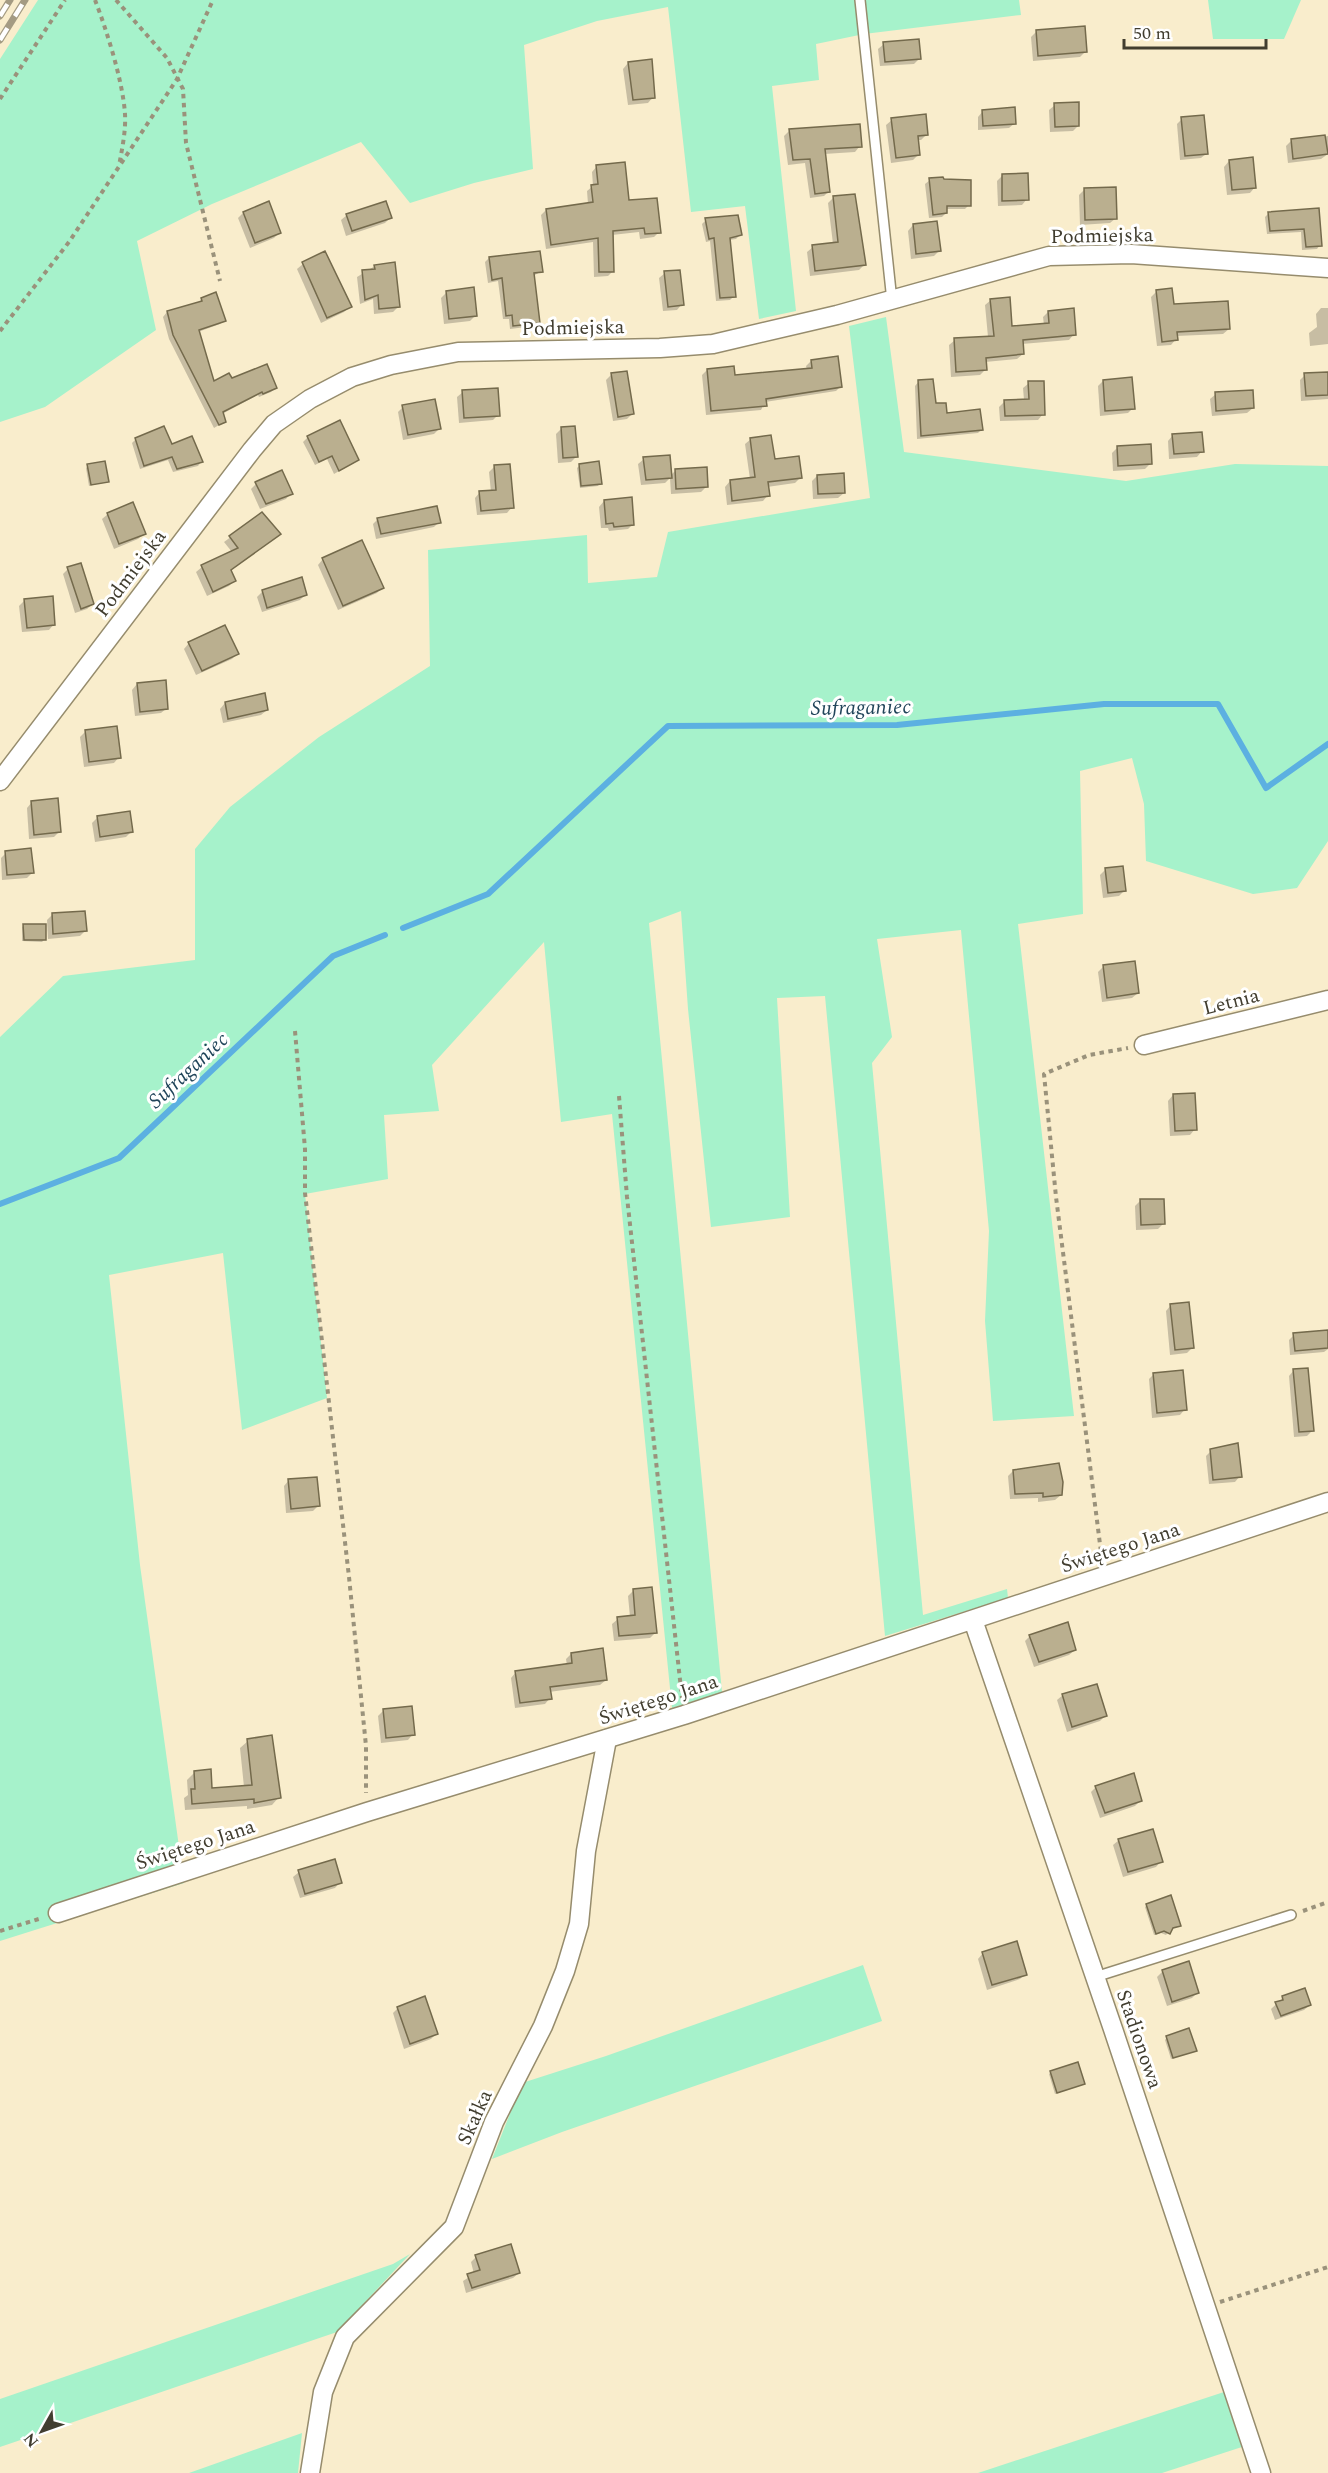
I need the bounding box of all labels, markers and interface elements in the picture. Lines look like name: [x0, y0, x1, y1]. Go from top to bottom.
scale bar: [1124, 12, 1266, 50]
text: 50 m: [1133, 20, 1171, 47]
street label: Podmiejska: [1050, 220, 1154, 252]
street label: Podmiejska: [521, 312, 625, 344]
street label: Podmiejska: [88, 523, 174, 624]
water label: Sufraganiec: [811, 691, 912, 725]
street label: Letnia: [1200, 980, 1263, 1023]
water label: Sufraganiec: [141, 1025, 236, 1117]
street label: Świętego Jana: [1057, 1515, 1184, 1581]
street label: Świętego Jana: [595, 1667, 722, 1733]
street label: Świętego Jana: [132, 1812, 259, 1878]
street label: Stadionowa: [1108, 1986, 1170, 2093]
street label: Skałka: [449, 2085, 500, 2150]
north arrow: [12, 2401, 72, 2461]
text: N: [18, 2427, 45, 2453]

